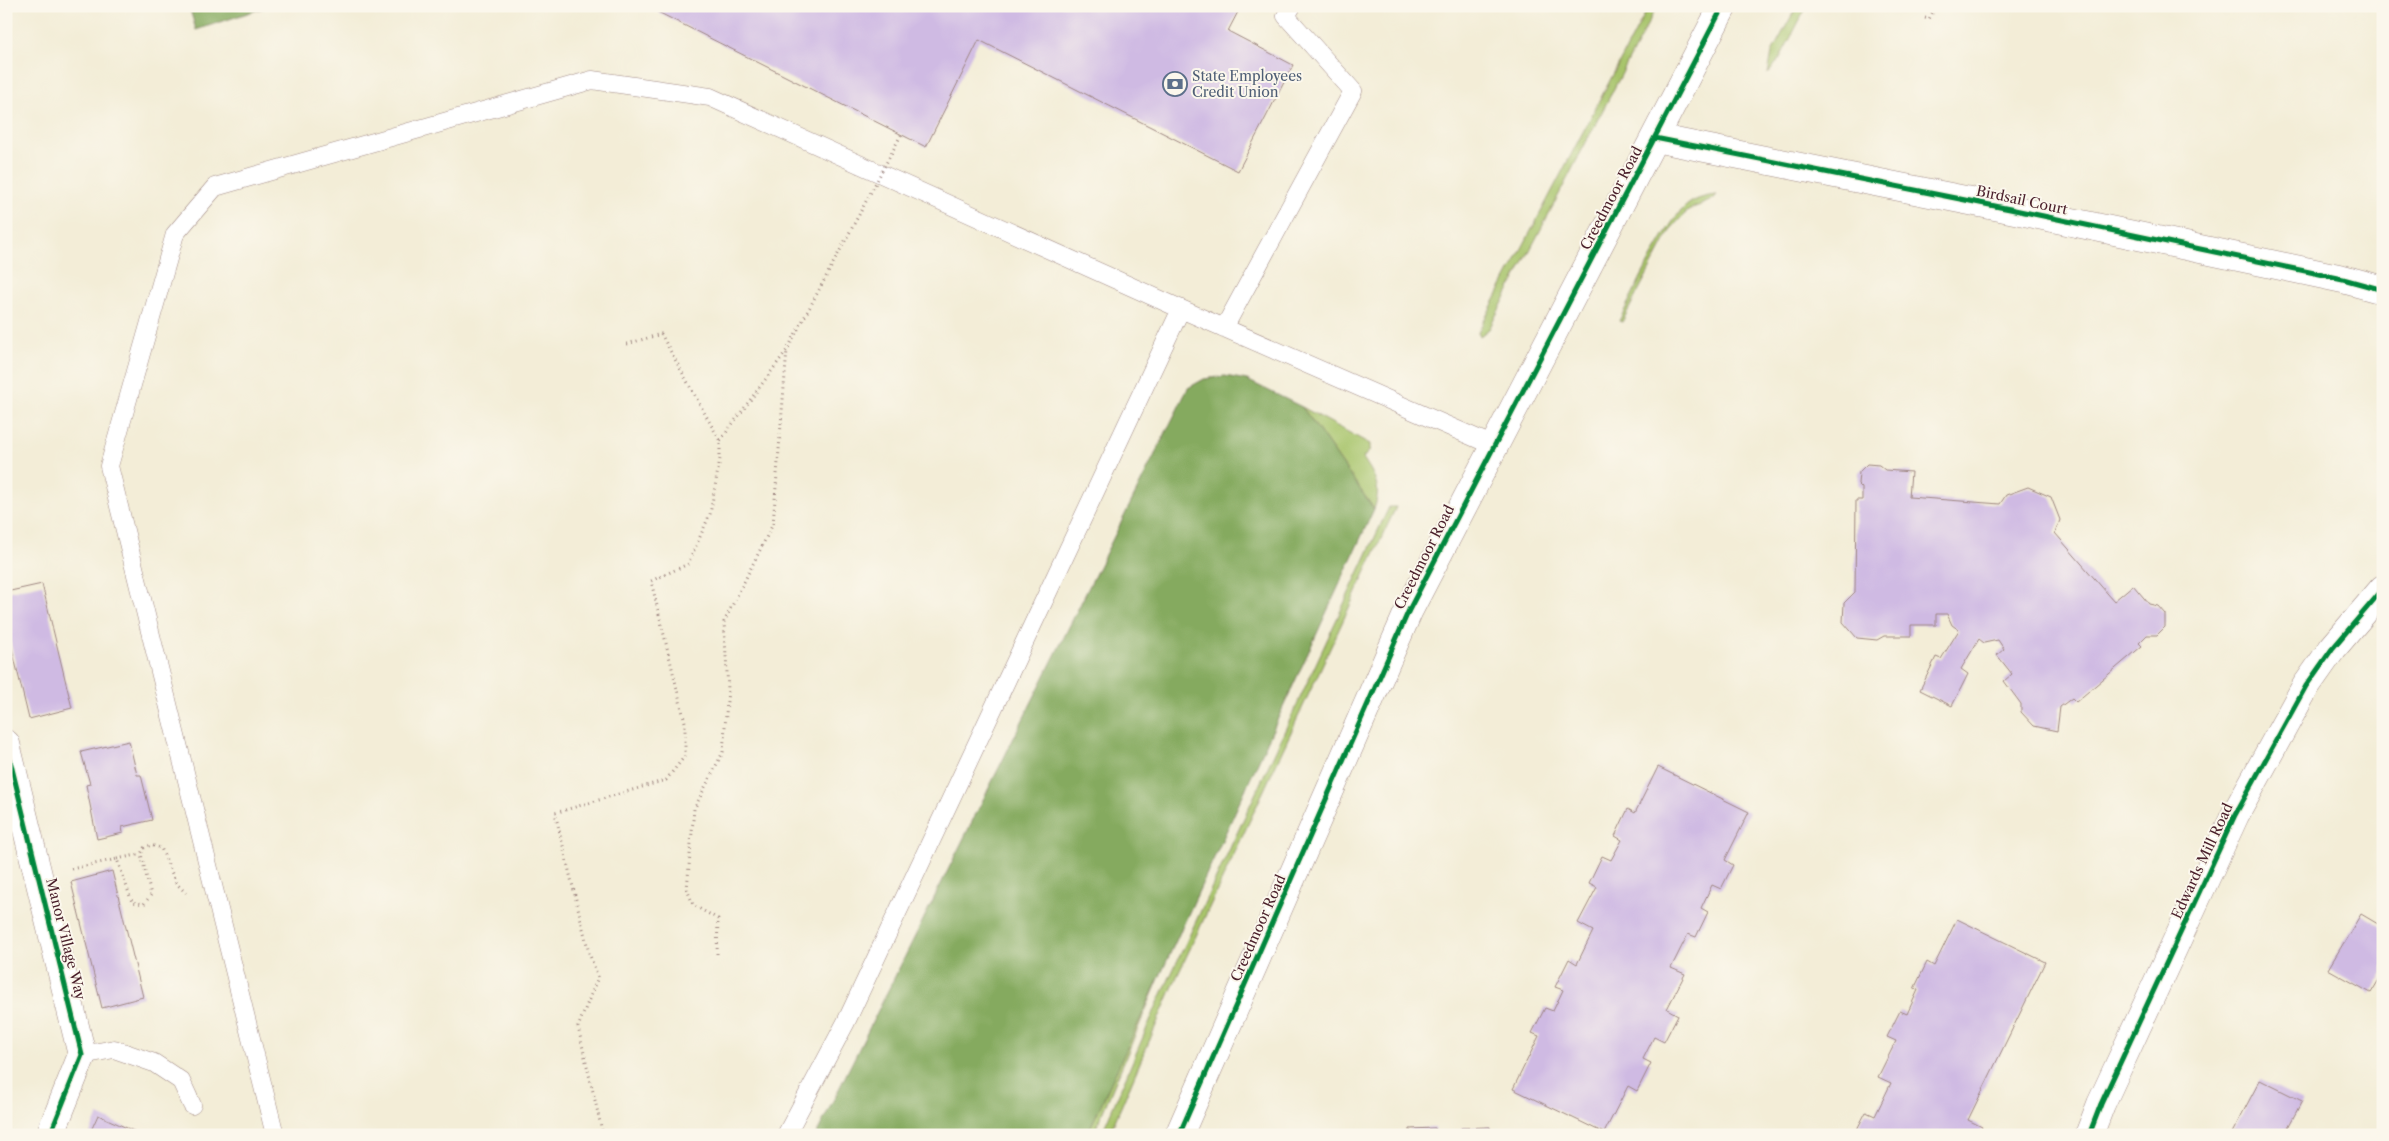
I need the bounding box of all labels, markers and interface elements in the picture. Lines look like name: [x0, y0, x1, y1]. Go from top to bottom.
place label: State Employees Credit Union: [1192, 67, 1302, 101]
bank icon: State Employees Credit Union: [1162, 71, 1188, 97]
street label: Creedmoor Road: [1576, 143, 1646, 253]
street label: Birdsail Court: [1975, 182, 2069, 218]
street label: Creedmoor Road: [1390, 501, 1458, 612]
street label: Edwards Mill Road: [2167, 800, 2237, 922]
street label: Creedmoor Road: [1226, 871, 1290, 984]
street label: Manor Village Way: [42, 876, 90, 1002]

